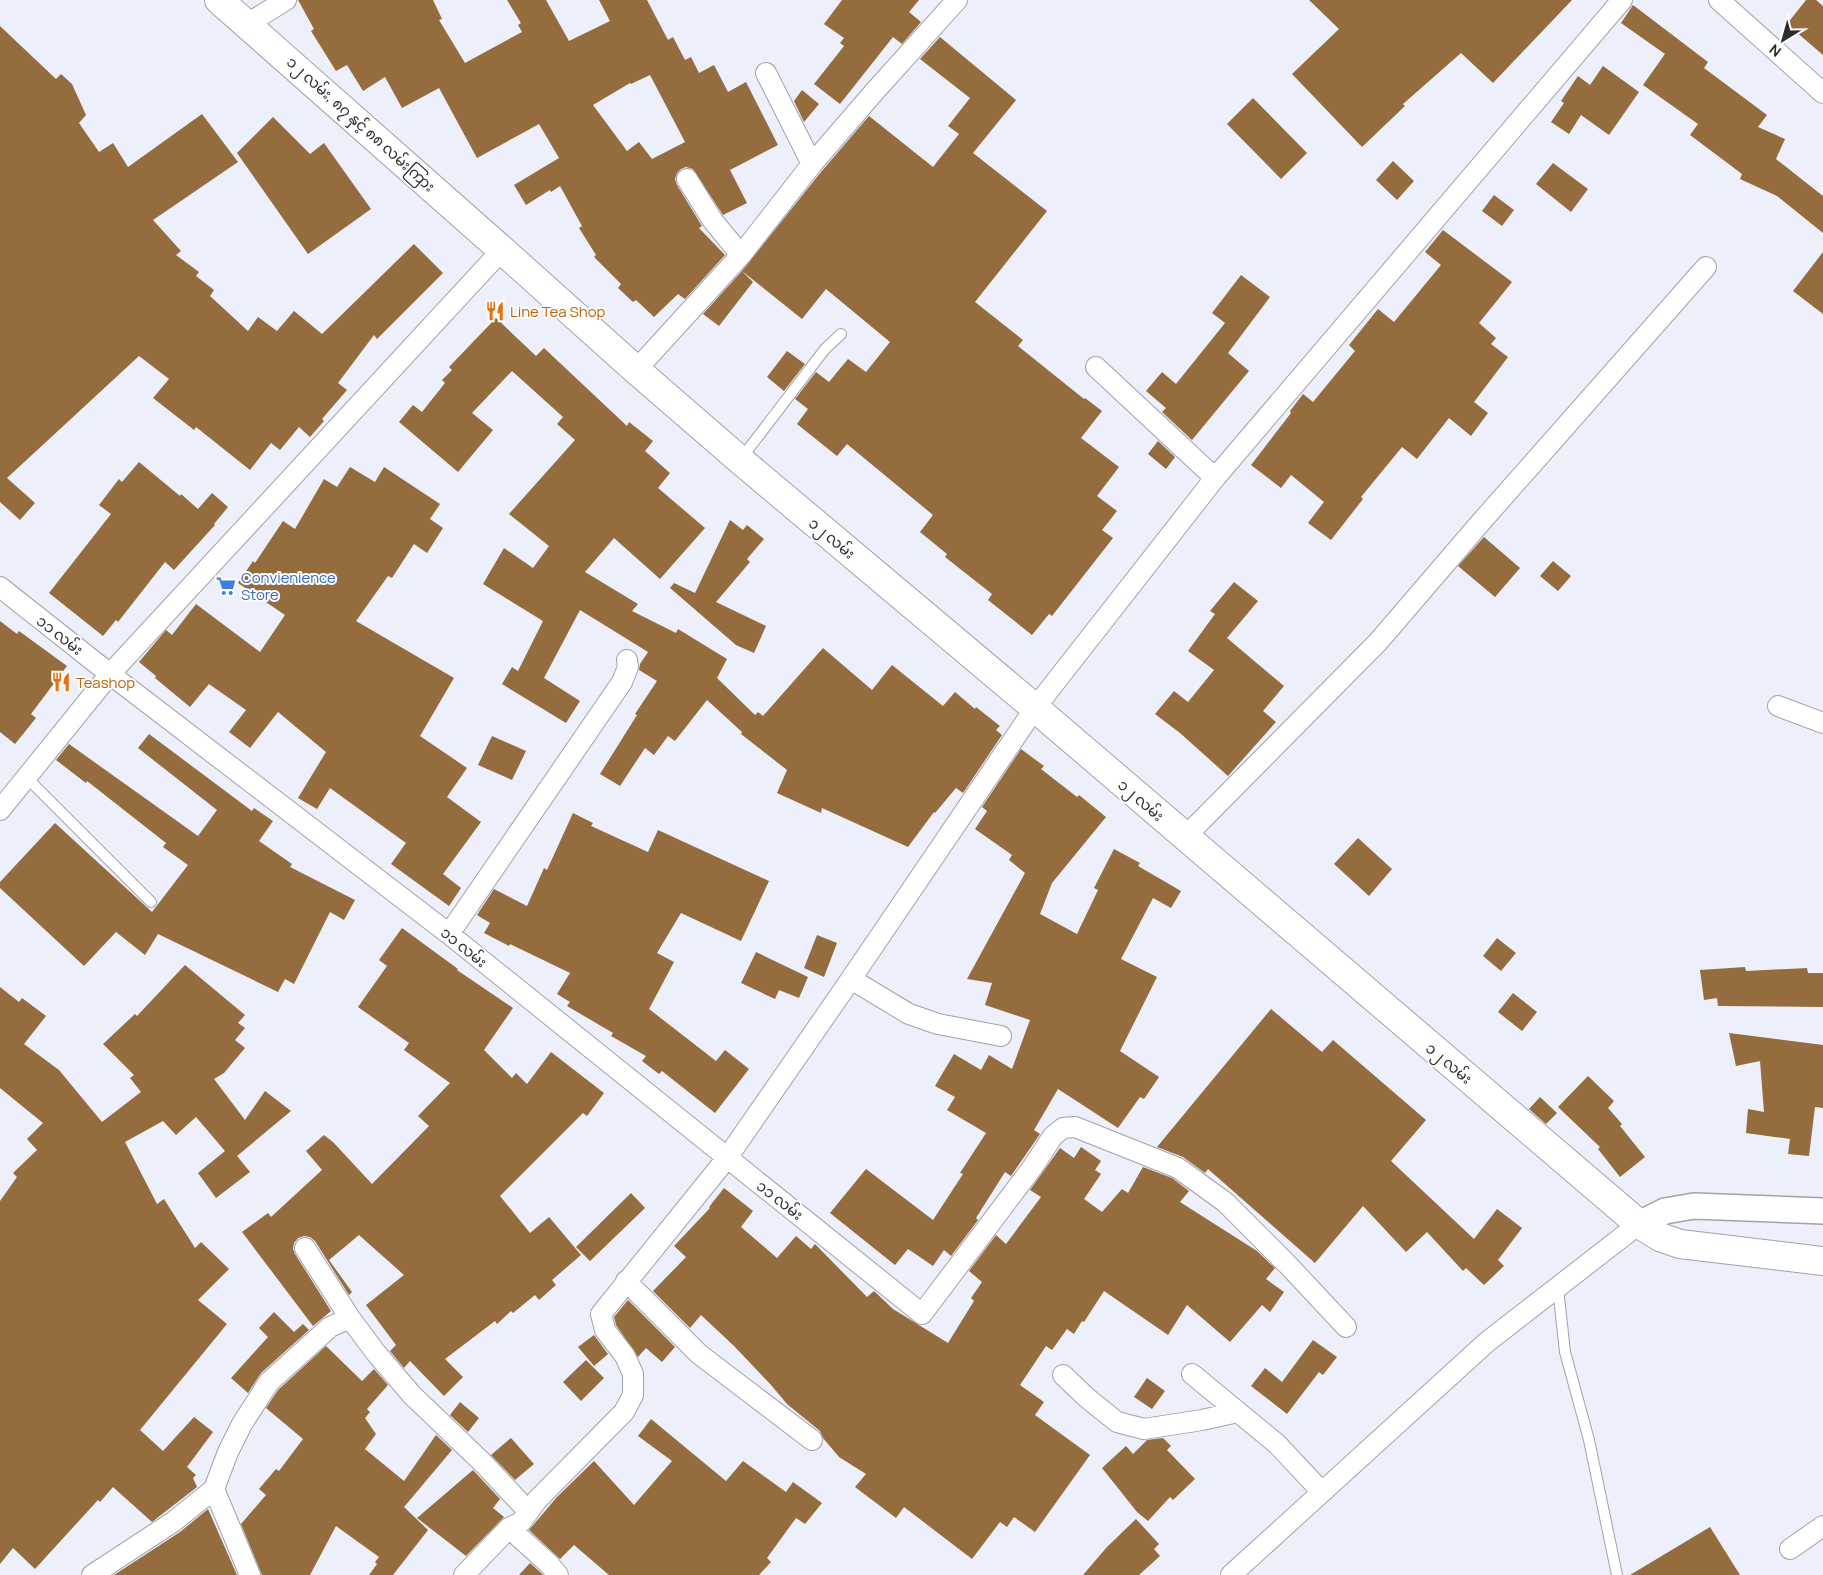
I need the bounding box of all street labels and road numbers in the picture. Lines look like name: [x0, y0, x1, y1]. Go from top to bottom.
street label: ၁၂ လမ်း, ၈၇ နှင့် ၈၈ လမ်းကြား: [281, 51, 440, 198]
street label: ၁၂ လမ်း: [803, 512, 860, 565]
street label: ၁၁ လမ်း: [32, 610, 88, 660]
street label: ၁၂ လမ်း: [1112, 774, 1169, 827]
street label: ၁၁ လမ်း: [436, 922, 492, 972]
street label: ၁၂ လမ်း: [1420, 1037, 1477, 1090]
street label: ၁၁ လမ်း: [752, 1175, 808, 1225]

